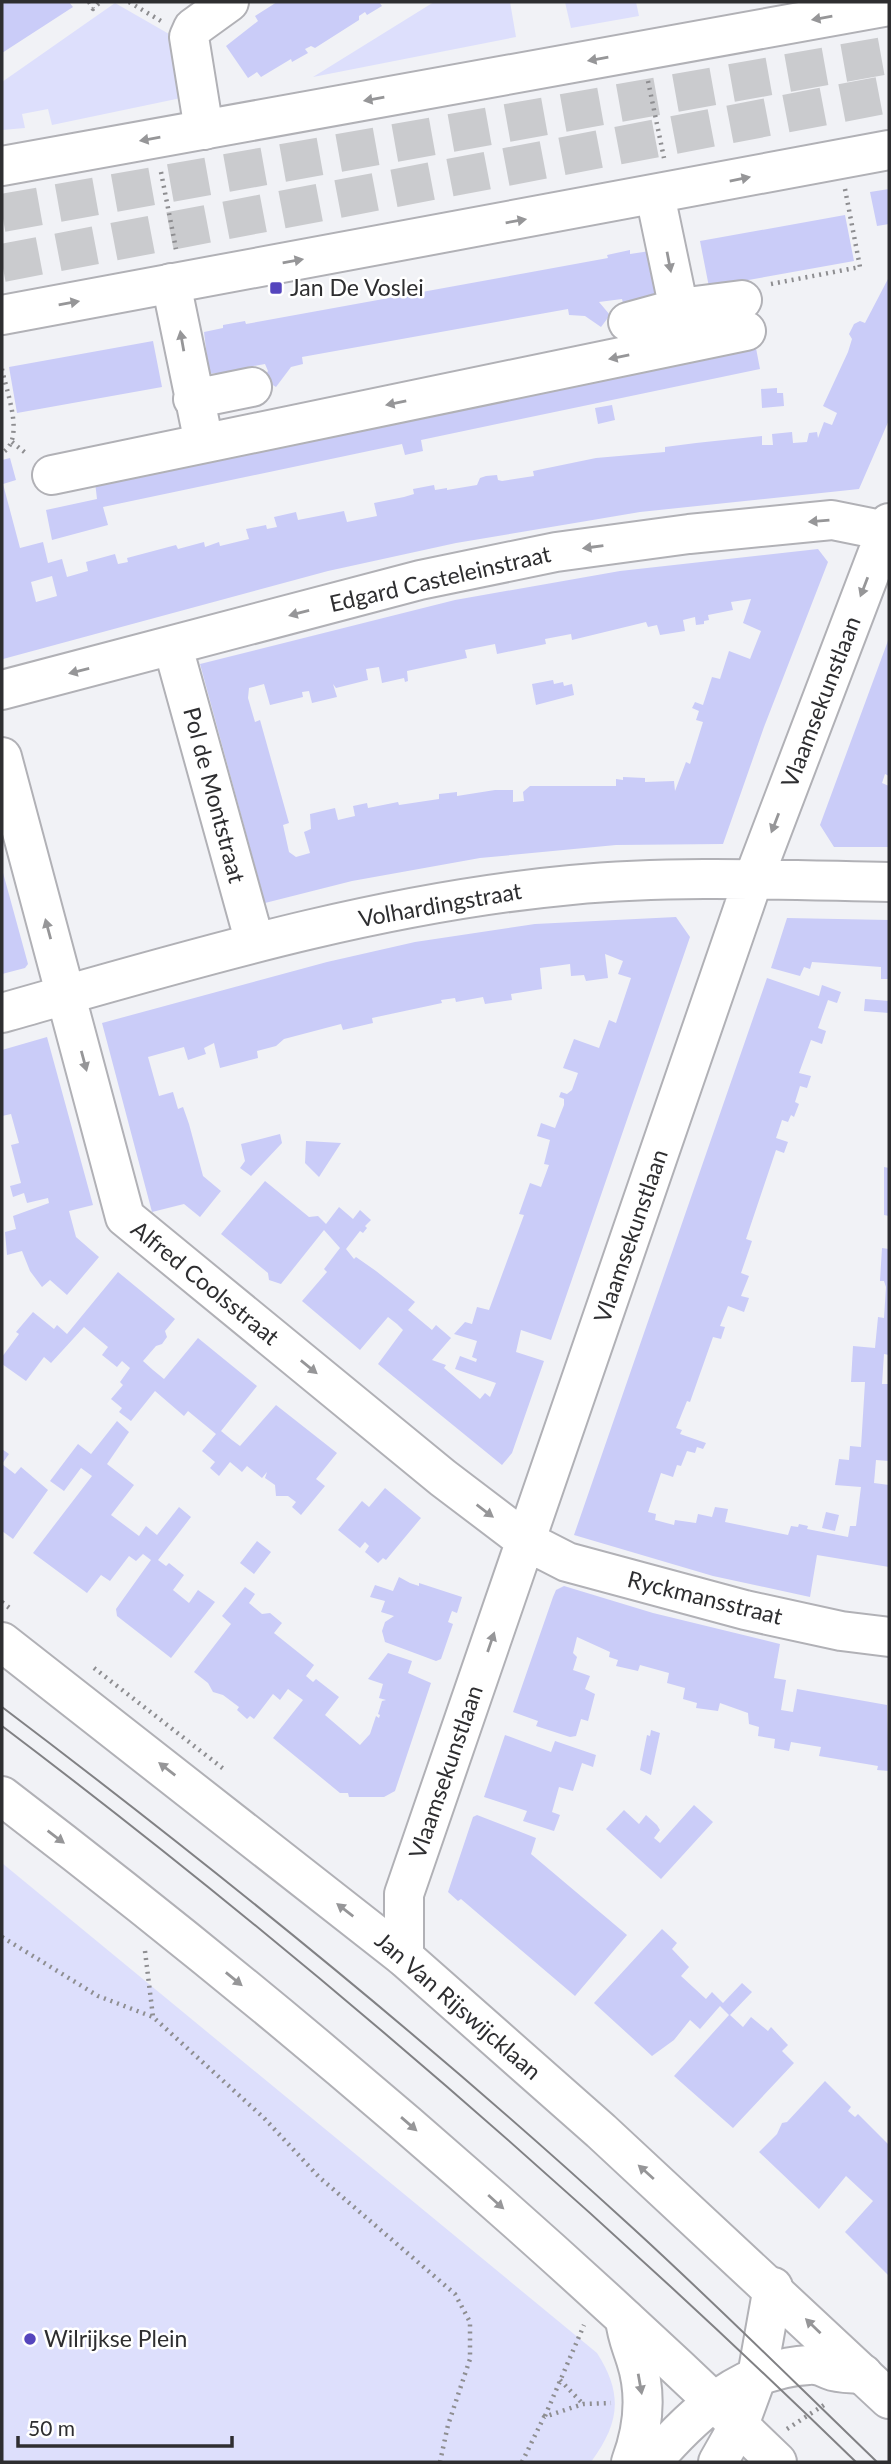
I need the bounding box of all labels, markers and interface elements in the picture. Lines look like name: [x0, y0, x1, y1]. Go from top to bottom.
one-way arrow: [811, 13, 833, 24]
one-way arrow: [587, 54, 609, 65]
one-way arrow: [363, 94, 385, 105]
one-way arrow: [139, 134, 161, 145]
one-way arrow: [729, 173, 751, 184]
one-way arrow: [505, 215, 527, 226]
one-way arrow: [664, 251, 675, 273]
one-way arrow: [282, 255, 304, 266]
place label: Jan De Voslei: [290, 273, 424, 301]
marker: Jan De Voslei: [268, 280, 284, 296]
one-way arrow: [58, 297, 80, 308]
one-way arrow: [176, 330, 187, 352]
one-way arrow: [608, 352, 630, 363]
one-way arrow: [385, 398, 407, 409]
one-way arrow: [807, 516, 829, 527]
street label: Edgard Casteleinstraat: [326, 539, 554, 617]
one-way arrow: [581, 542, 603, 553]
one-way arrow: [859, 576, 870, 597]
one-way arrow: [288, 608, 309, 618]
street label: Vlaamsekunstlaan: [774, 612, 866, 791]
one-way arrow: [68, 666, 90, 677]
street label: Pol de Montstraat: [178, 704, 252, 886]
one-way arrow: [769, 812, 780, 833]
street label: Volhardingstraat: [356, 876, 524, 932]
one-way arrow: [43, 918, 53, 939]
one-way arrow: [79, 1050, 90, 1072]
street label: Vlaamsekunstlaan: [587, 1145, 673, 1326]
street label: Alfred Coolsstraat: [126, 1214, 286, 1351]
one-way arrow: [300, 1359, 317, 1374]
one-way arrow: [476, 1503, 494, 1518]
street label: Ryckmansstraat: [625, 1564, 786, 1630]
one-way arrow: [486, 1631, 497, 1652]
street label: Vlaamsekunstlaan: [402, 1681, 488, 1862]
one-way arrow: [158, 1763, 176, 1777]
one-way arrow: [47, 1830, 65, 1844]
one-way arrow: [337, 1903, 355, 1918]
street label: Jan Van Rijswijcklaan: [370, 1926, 547, 2085]
one-way arrow: [225, 1971, 242, 1986]
one-way arrow: [400, 2116, 417, 2131]
one-way arrow: [637, 2164, 655, 2180]
one-way arrow: [487, 2193, 504, 2209]
one-way arrow: [805, 2318, 822, 2335]
place label: Wilrijkse Plein: [44, 2324, 187, 2352]
marker: Wilrijkse Plein: [22, 2331, 38, 2347]
one-way arrow: [635, 2374, 646, 2396]
scale bar: [18, 2404, 231, 2448]
text: 50 m: [28, 2415, 75, 2440]

